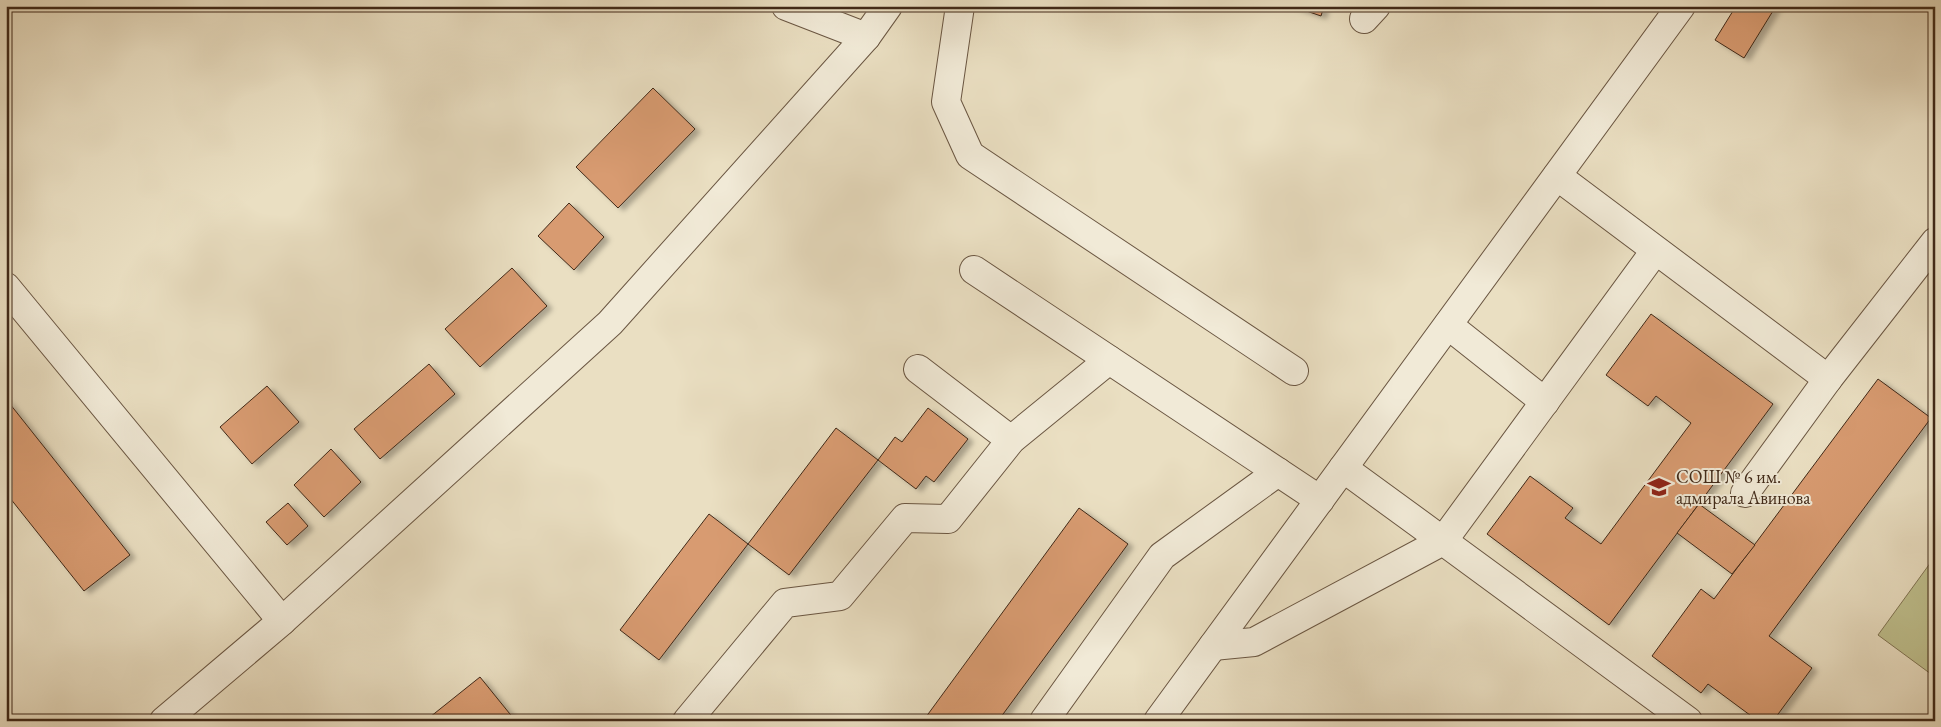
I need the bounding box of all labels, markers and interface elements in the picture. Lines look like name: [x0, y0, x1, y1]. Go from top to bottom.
place label: СОШ № 6 им. адмирала Авинова: [1676, 465, 1811, 509]
school or university icon: СОШ № 6 им. адмирала Авинова: [1646, 474, 1672, 500]

